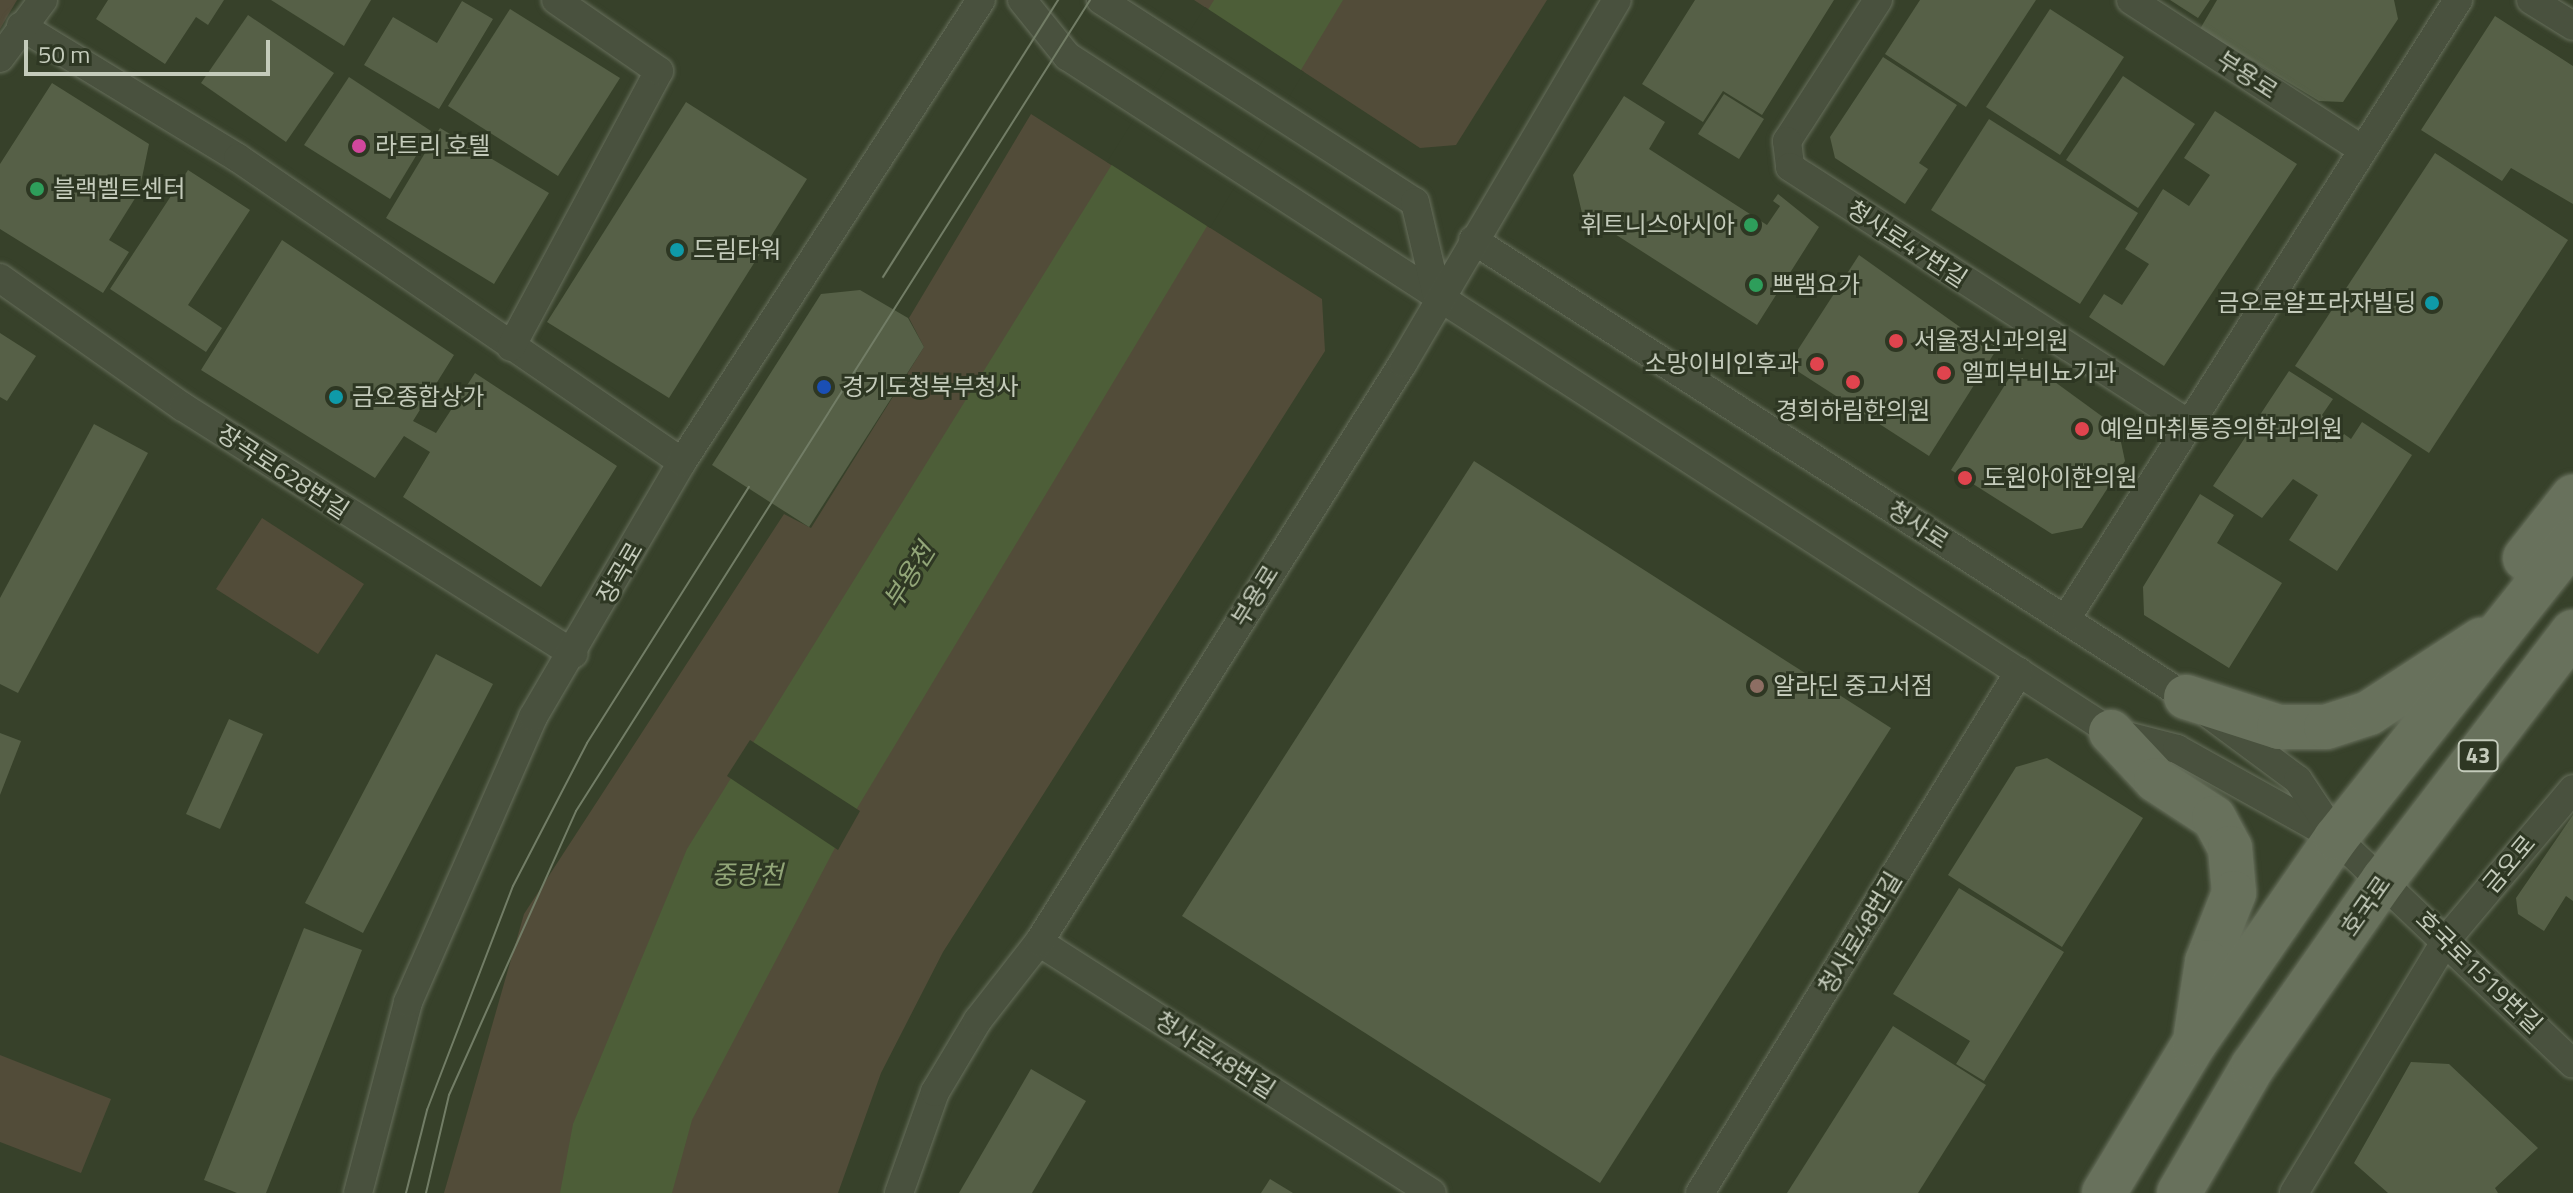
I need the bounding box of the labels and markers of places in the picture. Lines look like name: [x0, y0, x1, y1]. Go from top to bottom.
place label: 라트리 호텔: [375, 132, 491, 160]
marker: 라트리 호텔: [350, 137, 368, 155]
place label: 블랙벨트센터: [53, 175, 185, 203]
marker: 블랙벨트센터: [28, 180, 46, 198]
place label: 휘트니스아시아: [1580, 211, 1735, 239]
marker: 휘트니스아시아: [1742, 216, 1760, 234]
place label: 드림타워: [693, 236, 781, 264]
marker: 드림타워: [668, 241, 686, 259]
place label: 쁘램요가: [1772, 271, 1860, 299]
marker: 쁘램요가: [1747, 276, 1765, 294]
place label: 금오로얄프라자빌딩: [2217, 289, 2416, 317]
marker: 금오로얄프라자빌딩: [2423, 294, 2441, 312]
place label: 서울정신과의원: [1914, 327, 2069, 355]
marker: 서울정신과의원: [1885, 330, 1907, 352]
place label: 소망이비인후과: [1644, 350, 1799, 378]
marker: 소망이비인후과: [1806, 353, 1828, 375]
place label: 엘피부비뇨기과: [1962, 359, 2117, 387]
marker: 엘피부비뇨기과: [1933, 362, 1955, 384]
marker: 경희하림한의원: [1842, 371, 1864, 393]
place label: 경기도청북부청사: [842, 373, 1019, 401]
marker: 경기도청북부청사: [813, 376, 835, 398]
place label: 금오종합상가: [352, 383, 484, 411]
marker: 금오종합상가: [327, 388, 345, 406]
place label: 경희하림한의원: [1776, 397, 1930, 425]
place label: 예일마취통증의학과의원: [2100, 415, 2343, 443]
marker: 예일마취통증의학과의원: [2071, 418, 2093, 440]
place label: 도원아이한의원: [1983, 464, 2138, 492]
marker: 도원아이한의원: [1954, 467, 1976, 489]
place label: 알라딘 중고서점: [1773, 672, 1933, 700]
marker: 알라딘 중고서점: [1748, 677, 1766, 695]

